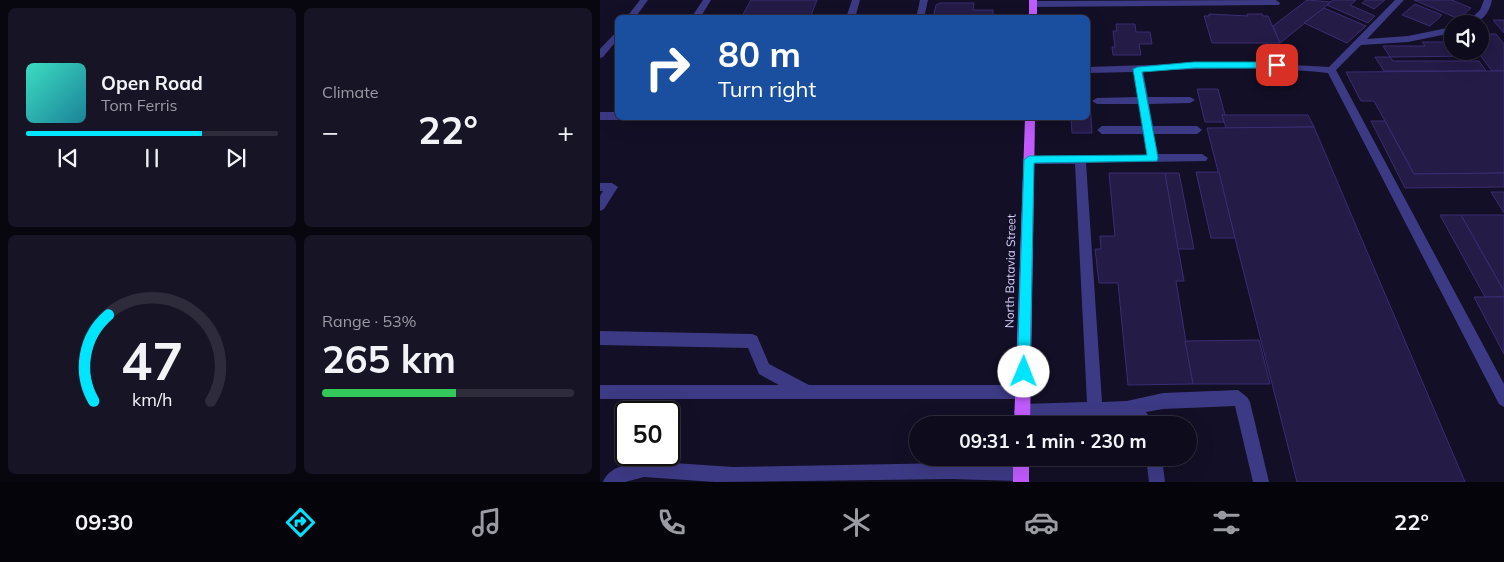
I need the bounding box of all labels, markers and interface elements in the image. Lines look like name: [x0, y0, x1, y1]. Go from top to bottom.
map controls: [1444, 15, 1489, 60]
button: sound: [1444, 15, 1489, 60]
text: 80 m: [718, 32, 801, 76]
icon: right: [635, 35, 700, 100]
pin: [1256, 44, 1298, 86]
icon: arrive: [1263, 51, 1291, 79]
text: Open Road: [101, 71, 203, 95]
text: Turn right: [718, 75, 816, 103]
text: Climate: [322, 82, 378, 102]
text: Tom Ferris: [101, 95, 178, 115]
text: 22°: [418, 106, 478, 154]
text: −: [322, 114, 339, 149]
text: +: [557, 114, 574, 149]
icon: previous: [54, 144, 82, 172]
icon: pause: [138, 144, 166, 172]
icon: next: [222, 144, 250, 172]
street label: North Batavia Street: [1002, 214, 1018, 328]
text: Range · 53%: [322, 311, 417, 331]
text: 47: [121, 328, 183, 393]
text: 265 km: [322, 335, 456, 383]
position arrow: [997, 345, 1049, 397]
text: km/h: [132, 388, 172, 410]
speed limit sign: 50: [615, 401, 680, 466]
text: 09:31 · 1 min · 230 m: [959, 429, 1147, 453]
icon: directions: [283, 505, 318, 540]
icon: music: [469, 505, 504, 540]
icon: phone: [654, 505, 689, 540]
icon: climate: [839, 505, 874, 540]
icon: car: [1024, 505, 1059, 540]
icon: filters: [1209, 505, 1244, 540]
text: 09:30: [75, 508, 133, 536]
text: 22°: [1394, 508, 1429, 536]

